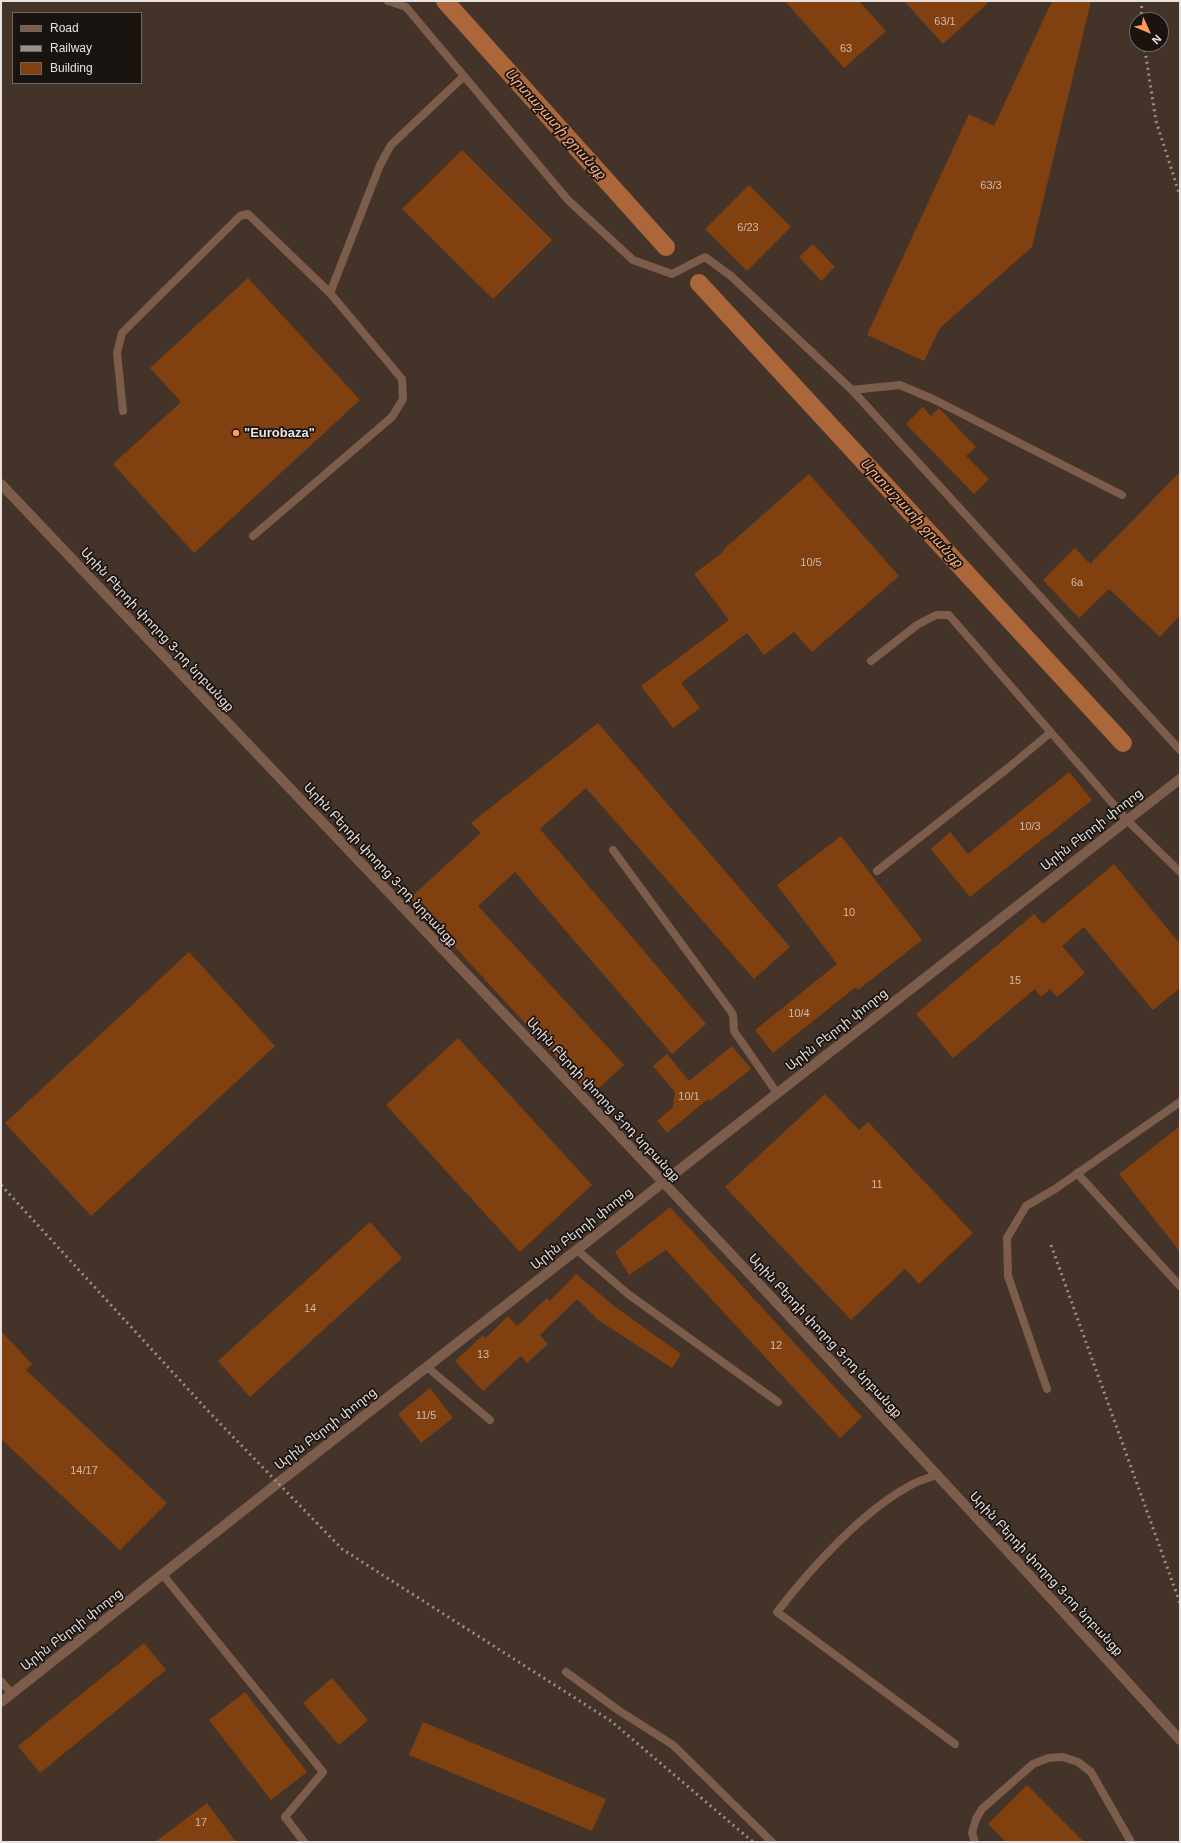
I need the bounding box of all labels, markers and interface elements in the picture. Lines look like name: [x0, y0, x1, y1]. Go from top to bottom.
legend: [12, 12, 142, 84]
north arrow: [1129, 12, 1169, 52]
house number: 63/1: [934, 15, 956, 29]
text: Road: [50, 21, 79, 35]
text: N: [1150, 33, 1164, 47]
text: Railway: [50, 41, 92, 55]
house number: 63: [840, 42, 852, 56]
text: Building: [50, 61, 93, 75]
water label: Արտաշատի ջրանցք: [501, 65, 609, 183]
house number: 63/3: [980, 179, 1002, 193]
house number: 6/23: [737, 221, 759, 235]
place label: "Eurobaza": [244, 425, 315, 441]
marker: "Eurobaza": [231, 428, 241, 438]
water label: Արտաշատի ջրանցք: [856, 455, 966, 571]
street label: Արին Բերդի փողոց 3-րդ նրբանցք: [77, 545, 237, 715]
house number: 10/5: [800, 556, 822, 570]
house number: 6a: [1071, 576, 1083, 590]
street label: Արին Բերդի փողոց 3-րդ նրբանցք: [300, 780, 460, 950]
street label: Արին Բերդի փողոց: [1038, 785, 1146, 875]
house number: 10/3: [1019, 820, 1041, 834]
house number: 10: [843, 906, 855, 920]
house number: 15: [1009, 974, 1021, 988]
street label: Արին Բերդի փողոց: [783, 985, 891, 1075]
house number: 10/4: [788, 1007, 810, 1021]
street label: Արին Բերդի փողոց 3-րդ նրբանցք: [523, 1015, 683, 1185]
house number: 10/1: [678, 1090, 700, 1104]
house number: 11: [871, 1178, 883, 1192]
street label: Արին Բերդի փողոց: [528, 1184, 636, 1274]
street label: Արին Բերդի փողոց 3-րդ նրբանցք: [745, 1251, 905, 1421]
house number: 14: [304, 1302, 316, 1316]
house number: 12: [770, 1339, 782, 1353]
house number: 13: [477, 1348, 489, 1362]
street label: Արին Բերդի փողոց: [272, 1384, 380, 1474]
house number: 11/5: [416, 1409, 436, 1423]
house number: 14/17: [70, 1464, 98, 1478]
street label: Արին Բերդի փողոց 3-րդ նրբանցք: [966, 1489, 1126, 1659]
street label: Արին Բերդի փողոց: [18, 1585, 126, 1675]
house number: 17: [195, 1816, 207, 1830]

